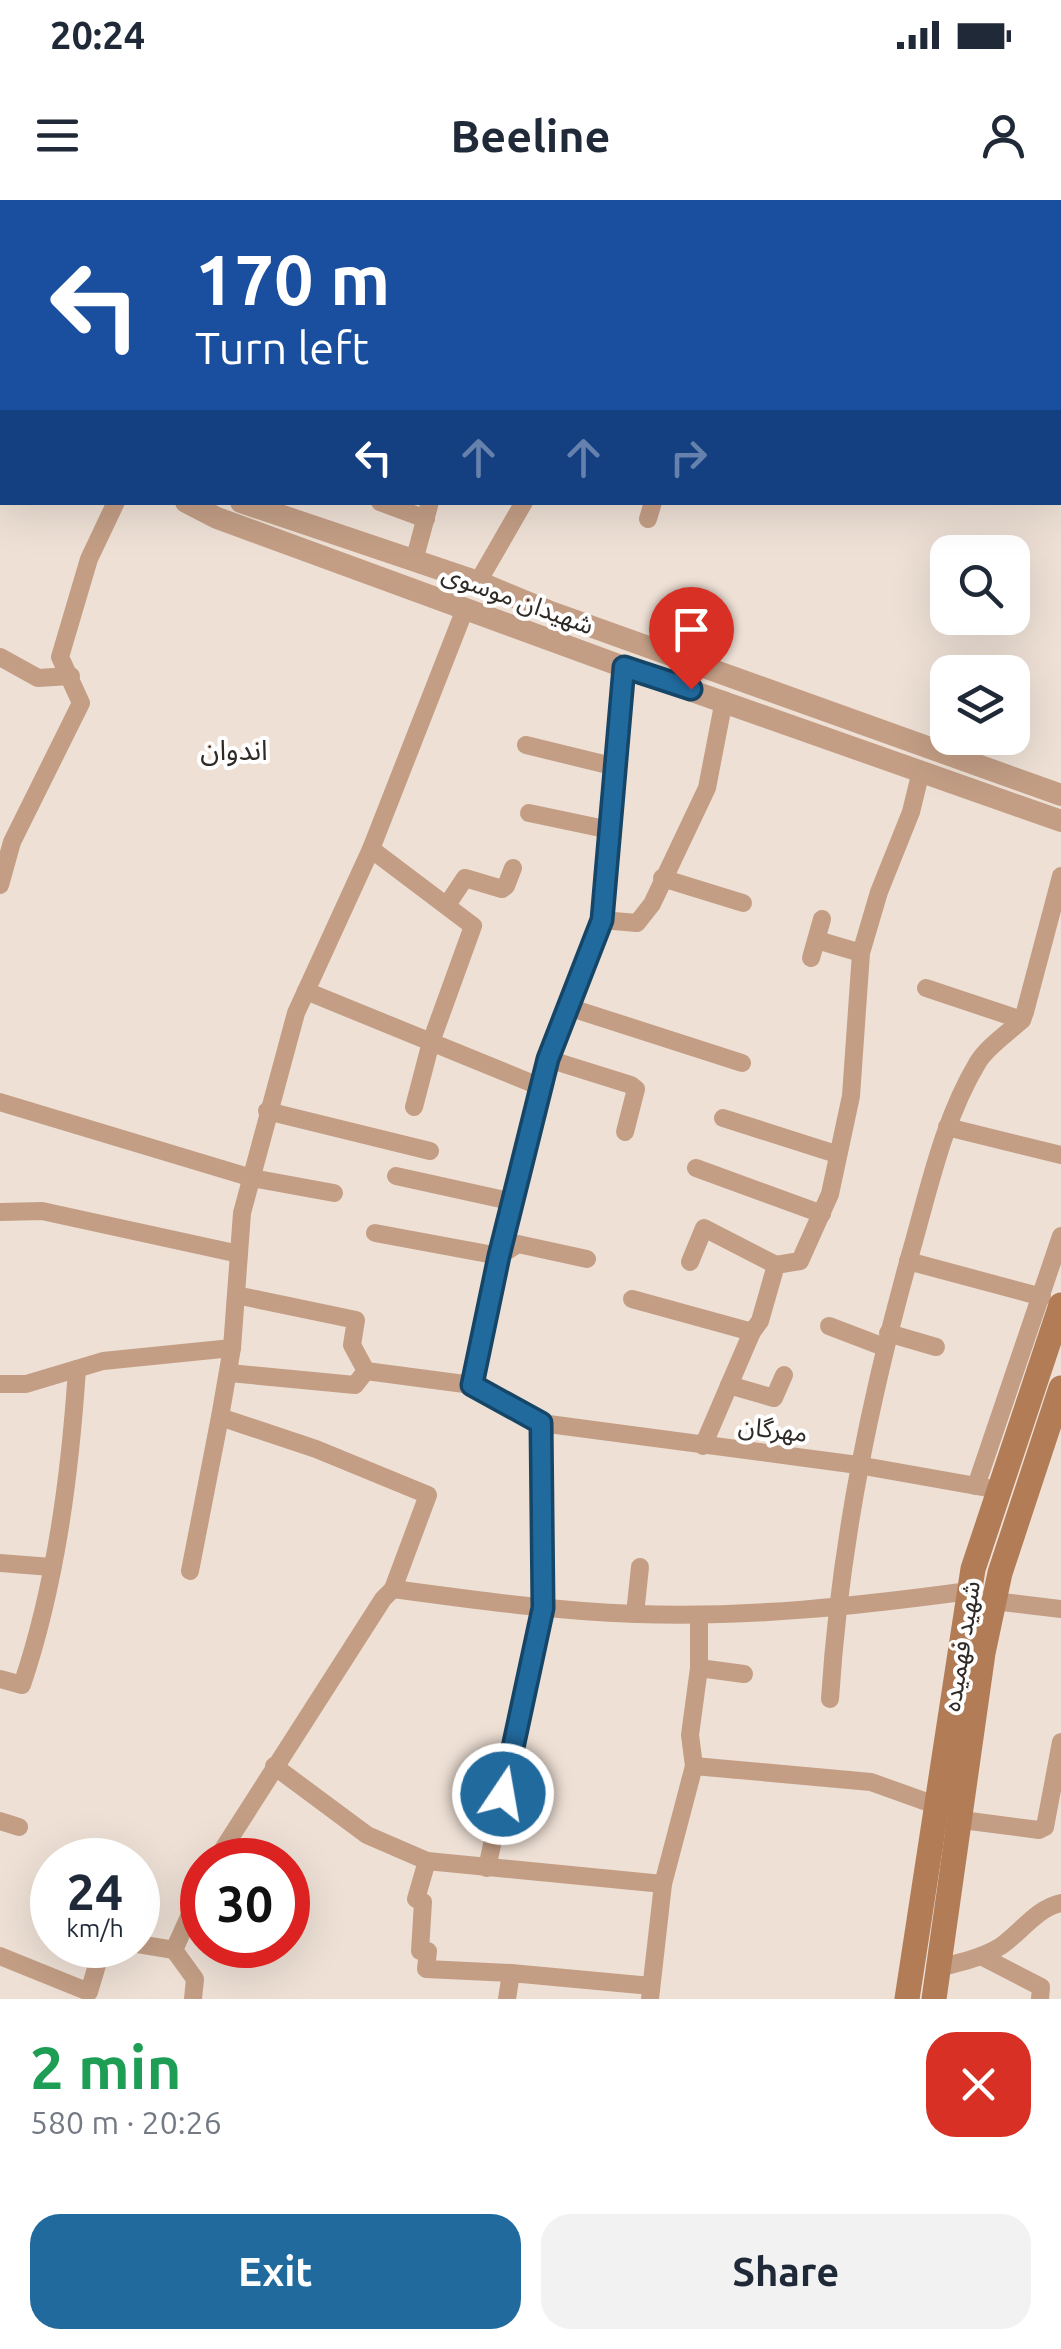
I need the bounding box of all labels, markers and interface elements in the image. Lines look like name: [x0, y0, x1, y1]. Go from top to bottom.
text: 20:24: [50, 14, 145, 56]
icon: menu: [30, 108, 85, 163]
icon: person: [976, 108, 1031, 163]
text: Beeline: [450, 110, 611, 161]
icon: left: [30, 240, 160, 370]
text: 170 m: [195, 240, 390, 318]
text: Turn left: [195, 322, 369, 373]
icon: left: [346, 430, 401, 485]
icon: ahead: [451, 430, 506, 485]
icon: ahead: [556, 430, 611, 485]
icon: right: [661, 430, 716, 485]
map controls: [930, 535, 1030, 755]
button: search: [930, 535, 1030, 635]
street label: شهیدان موسوی: [438, 559, 598, 640]
pin: [649, 587, 734, 690]
icon: arrive: [664, 602, 719, 657]
button: layers: [930, 655, 1030, 755]
district label: اندوان: [200, 734, 268, 767]
street label: مهرگان: [737, 1411, 809, 1448]
street label: شهید فهمیده: [937, 1579, 986, 1713]
position arrow: [451, 1742, 555, 1846]
speed limit sign: 30: [180, 1838, 310, 1968]
text: 24: [67, 1863, 123, 1919]
text: km/h: [66, 1914, 124, 1942]
button: close: [926, 2032, 1031, 2137]
text: 2 min: [30, 2033, 182, 2100]
text: 580 m · 20:26: [30, 2104, 222, 2140]
button: Exit: [30, 2214, 521, 2329]
button: Share: [541, 2214, 1031, 2329]

